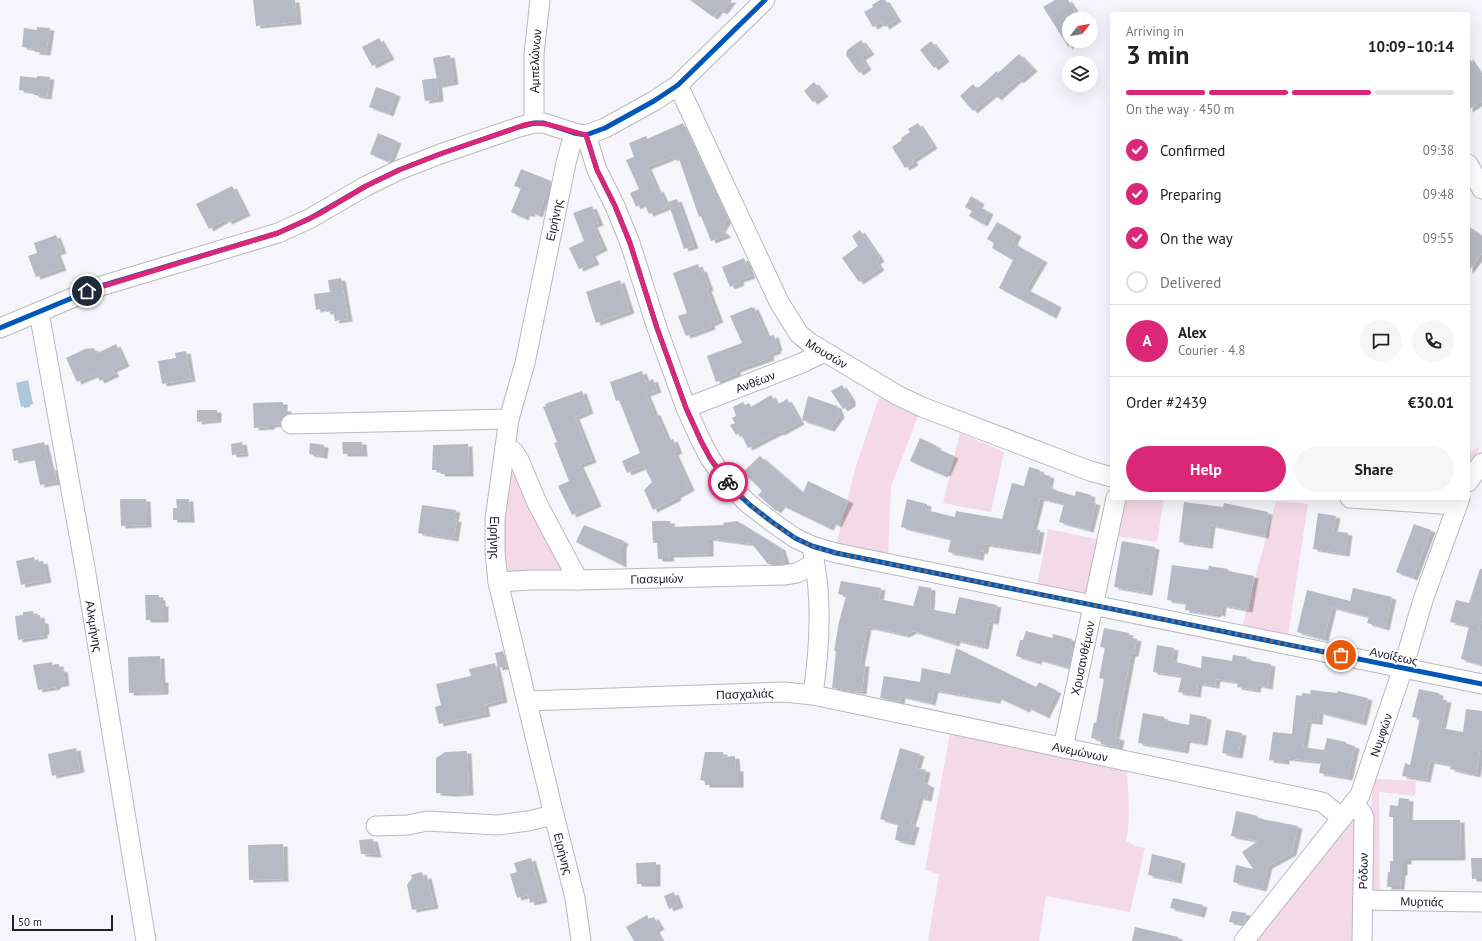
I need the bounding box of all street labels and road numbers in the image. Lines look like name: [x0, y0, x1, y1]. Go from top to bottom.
street label: Αμπελώνων: [527, 28, 544, 93]
street label: Ειρήνης: [542, 197, 566, 242]
street label: Μουσών: [803, 335, 851, 371]
street label: Ανθέων: [733, 367, 777, 396]
street label: Ειρήνης: [488, 516, 503, 560]
street label: Γιασεμιών: [630, 570, 684, 586]
street label: Αλκμήνης: [83, 599, 106, 653]
street label: Χρυσανθέμων: [1067, 619, 1097, 697]
street label: Ανοίξεως: [1368, 644, 1420, 668]
street label: Πασχαλιάς: [716, 685, 774, 702]
street label: Νυμφών: [1366, 711, 1395, 759]
street label: Ανεμώνων: [1051, 738, 1109, 764]
street label: Ειρήνης: [551, 831, 576, 876]
street label: Ρόδων: [1355, 853, 1371, 889]
street label: Μυρτιάς: [1400, 893, 1444, 909]

